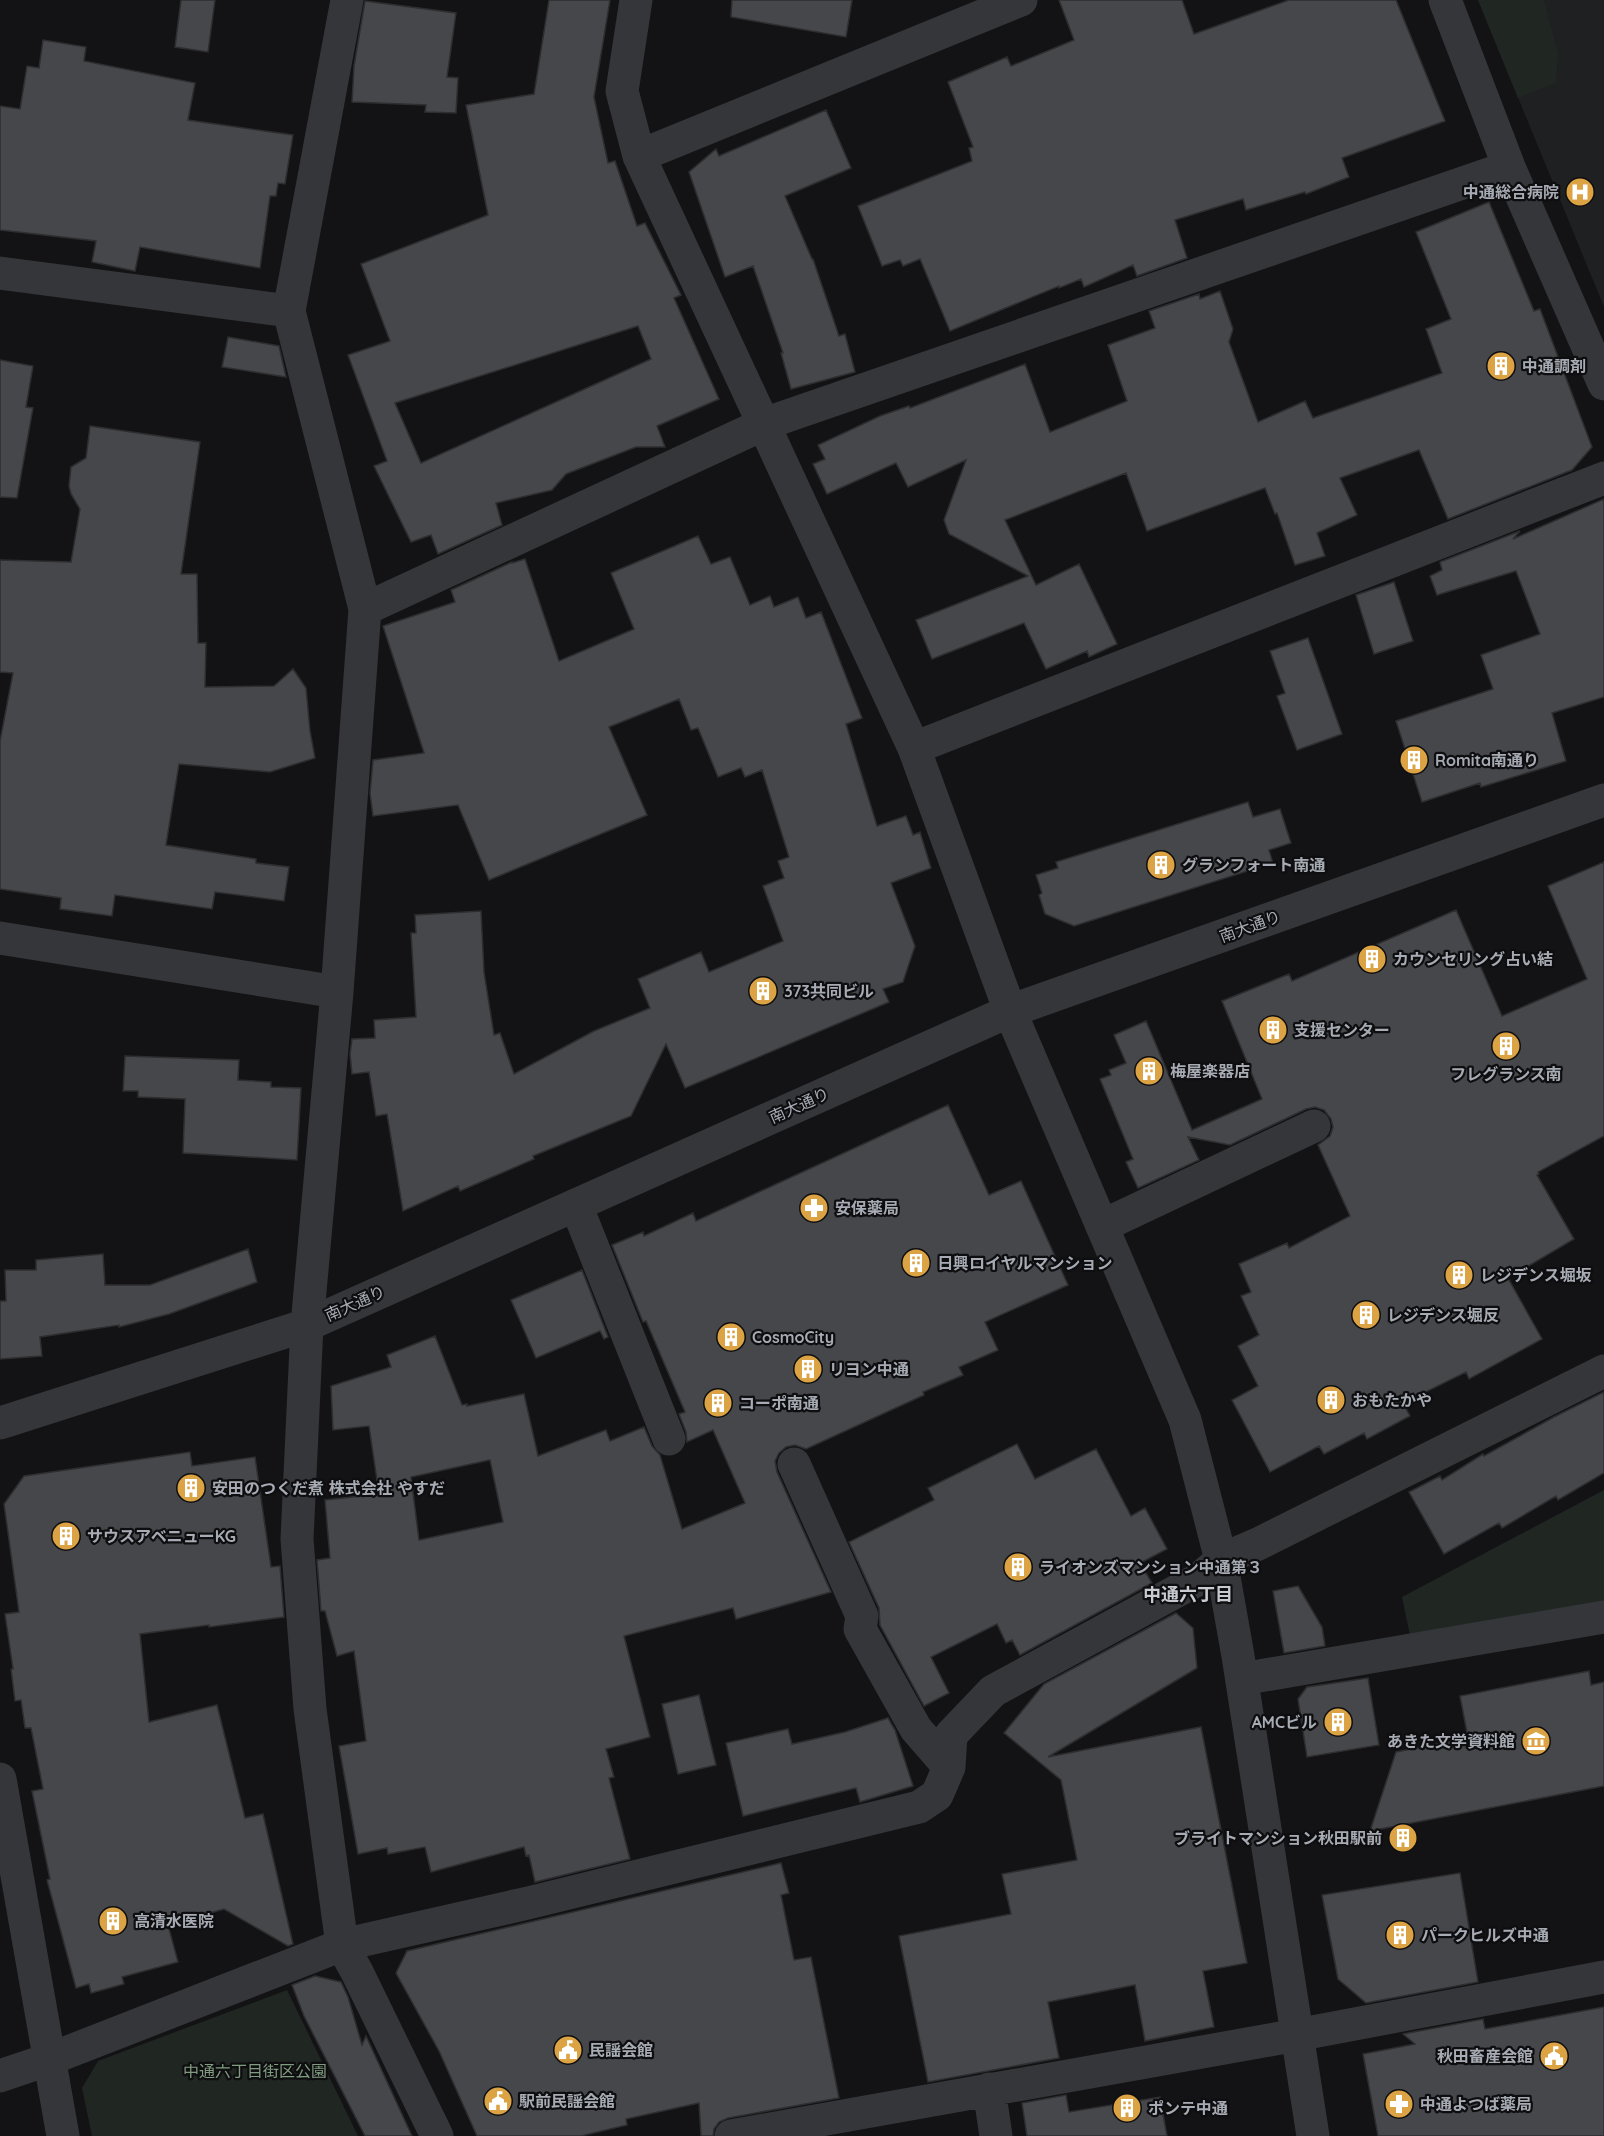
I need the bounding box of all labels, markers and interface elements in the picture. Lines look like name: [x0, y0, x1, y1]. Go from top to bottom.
hospital icon: 中通総合病院: [1564, 176, 1596, 208]
place label: 中通総合病院: [1463, 182, 1559, 202]
building icon: 中通調剤: [1485, 350, 1517, 382]
place label: 中通調剤: [1522, 356, 1586, 376]
building icon: Romita南通り: [1398, 744, 1430, 776]
place label: Romita南通り: [1435, 750, 1539, 770]
building icon: グランフォート南通: [1145, 849, 1177, 881]
place label: グランフォート南通: [1182, 855, 1326, 875]
street label: 南大通り: [1217, 906, 1283, 946]
building icon: カウンセリング占い結: [1356, 943, 1388, 975]
place label: カウンセリング占い結: [1393, 949, 1553, 969]
building icon: 373共同ビル: [747, 975, 779, 1007]
place label: 373共同ビル: [784, 981, 874, 1001]
building icon: 支援センター: [1257, 1014, 1289, 1046]
place label: 支援センター: [1294, 1020, 1390, 1040]
building icon: フレグランス南: [1490, 1030, 1522, 1062]
building icon: 梅屋楽器店: [1133, 1055, 1165, 1087]
place label: 梅屋楽器店: [1170, 1061, 1250, 1081]
place label: フレグランス南: [1450, 1064, 1562, 1084]
street label: 南大通り: [766, 1083, 832, 1127]
pharmacy icon: 安保薬局: [798, 1192, 830, 1224]
place label: 安保薬局: [835, 1198, 899, 1218]
building icon: 日興ロイヤルマンション: [900, 1247, 932, 1279]
place label: 日興ロイヤルマンション: [937, 1253, 1113, 1273]
building icon: レジデンス堀坂: [1443, 1259, 1475, 1291]
place label: レジデンス堀坂: [1480, 1265, 1592, 1285]
street label: 南大通り: [322, 1281, 388, 1325]
building icon: レジデンス堀反: [1350, 1299, 1382, 1331]
place label: レジデンス堀反: [1387, 1305, 1499, 1325]
building icon: CosmoCity: [715, 1321, 747, 1353]
place label: CosmoCity: [752, 1327, 834, 1347]
building icon: リヨン中通: [792, 1353, 824, 1385]
place label: リヨン中通: [829, 1359, 909, 1379]
building icon: おもたかや: [1315, 1384, 1347, 1416]
building icon: コーポ南通: [702, 1387, 734, 1419]
place label: おもたかや: [1352, 1390, 1432, 1410]
place label: コーポ南通: [739, 1393, 819, 1413]
building icon: 安田のつくだ煮 株式会社 やすだ: [175, 1472, 207, 1504]
place label: 安田のつくだ煮 株式会社 やすだ: [212, 1478, 445, 1498]
building icon: サウスアベニューKG: [50, 1520, 82, 1552]
place label: サウスアベニューKG: [87, 1526, 236, 1546]
building icon: ライオンズマンション中通第３: [1002, 1551, 1034, 1583]
place label: ライオンズマンション中通第３: [1039, 1557, 1263, 1577]
district label: 中通六丁目: [1143, 1583, 1233, 1606]
building icon: AMCビル: [1322, 1706, 1354, 1738]
place label: AMCビル: [1252, 1712, 1317, 1732]
museum icon: あきた文学資料館: [1520, 1725, 1552, 1757]
place label: あきた文学資料館: [1387, 1731, 1515, 1751]
building icon: ブライトマンション秋田駅前: [1387, 1822, 1419, 1854]
place label: ブライトマンション秋田駅前: [1174, 1828, 1382, 1848]
building icon: 高清水医院: [97, 1905, 129, 1937]
place label: 高清水医院: [134, 1911, 214, 1931]
building icon: パークヒルズ中通: [1384, 1919, 1416, 1951]
place label: パークヒルズ中通: [1421, 1925, 1549, 1945]
public building icon: 民謡会館: [552, 2034, 584, 2066]
place label: 民謡会館: [589, 2040, 653, 2060]
public building icon: 秋田畜産会館: [1538, 2040, 1570, 2072]
place label: 秋田畜産会館: [1437, 2046, 1533, 2066]
park label: 中通六丁目街区公園: [183, 2061, 327, 2081]
public building icon: 駅前民謡会館: [482, 2085, 514, 2117]
pharmacy icon: 中通よつば薬局: [1383, 2088, 1415, 2120]
place label: 駅前民謡会館: [519, 2091, 615, 2111]
building icon: ポンテ中通: [1111, 2092, 1143, 2124]
place label: 中通よつば薬局: [1420, 2094, 1532, 2114]
place label: ポンテ中通: [1148, 2098, 1228, 2118]

